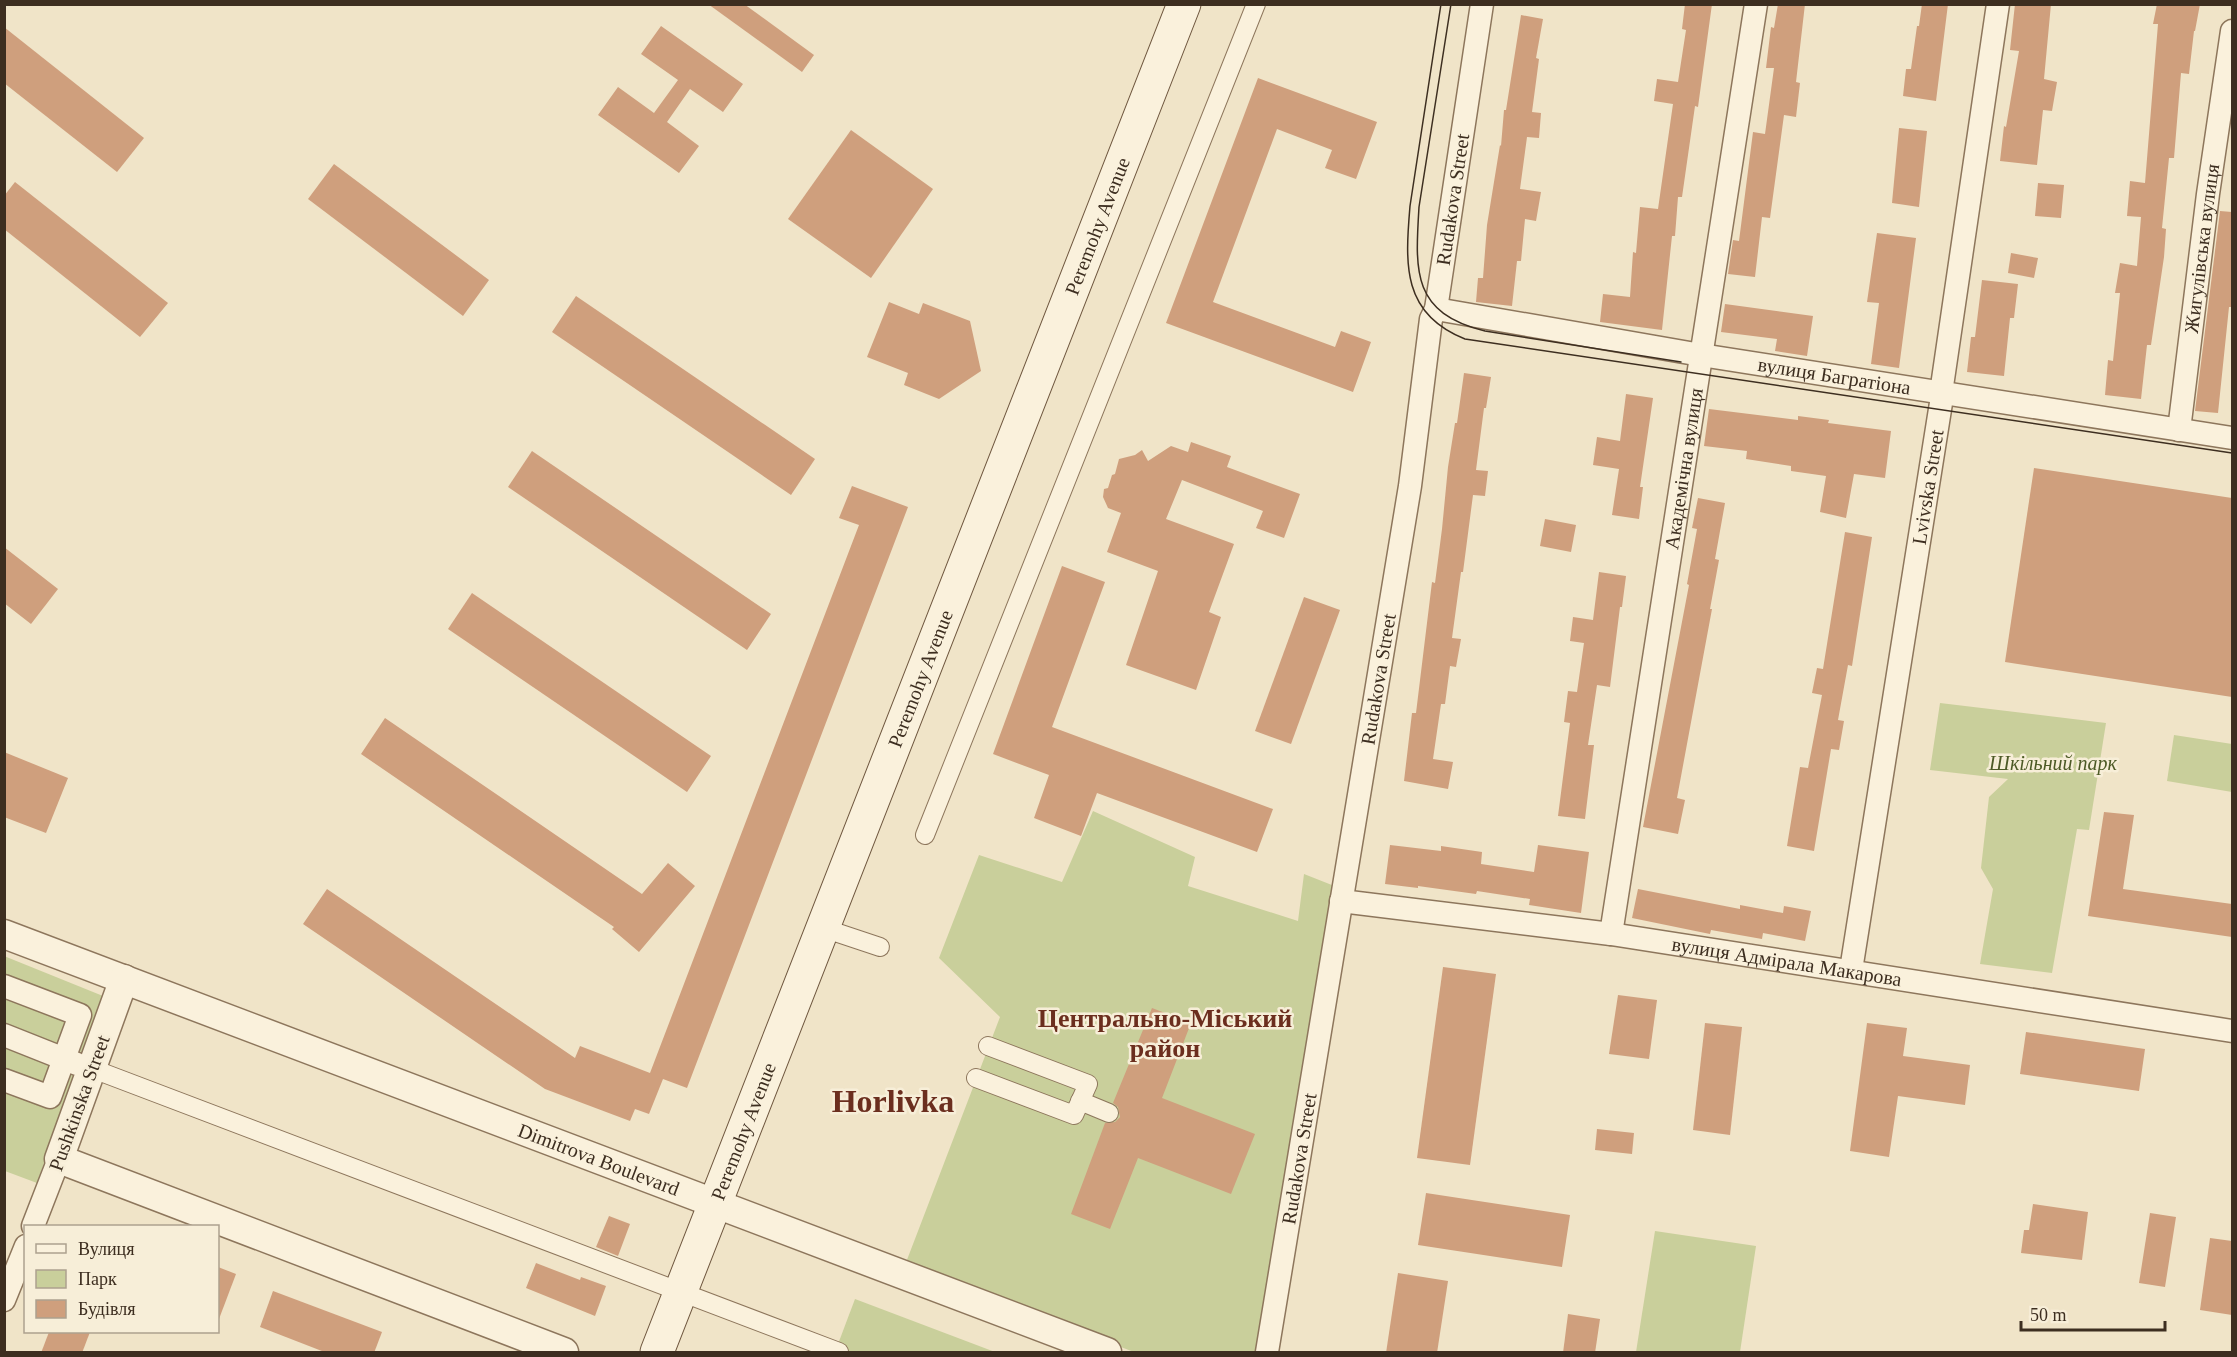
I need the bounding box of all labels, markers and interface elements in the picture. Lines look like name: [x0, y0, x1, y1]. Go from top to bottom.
street label: Rudakova Street: [1432, 132, 1473, 267]
street label: Peremohy Avenue: [1060, 154, 1134, 298]
street label: Жигулівська вулиця: [2180, 162, 2223, 334]
street label: вулиця Багратіона: [1756, 353, 1912, 399]
street label: Академічна вулиця: [1660, 386, 1707, 551]
street label: Lvivska Street: [1908, 428, 1948, 546]
street label: Peremohy Avenue: [883, 607, 957, 751]
street label: Rudakova Street: [1356, 611, 1400, 746]
park label: Шкільний парк: [1988, 752, 2118, 775]
street label: вулиця Адмірала Макарова: [1670, 933, 1903, 990]
district label: Центрально-Міський район: [1038, 1004, 1292, 1063]
street label: Pushkinska Street: [44, 1032, 114, 1174]
street label: Peremohy Avenue: [707, 1059, 780, 1203]
district label: Horlivka: [832, 1083, 954, 1119]
street label: Rudakova Street: [1277, 1091, 1321, 1226]
street label: Dimitrova Boulevard: [515, 1119, 682, 1200]
legend: [24, 1225, 219, 1333]
text: Вулиця: [78, 1239, 135, 1259]
text: Парк: [78, 1269, 117, 1289]
scale bar: [2021, 1294, 2165, 1332]
text: Будівля: [78, 1299, 135, 1319]
text: 50 m: [2030, 1305, 2067, 1325]

